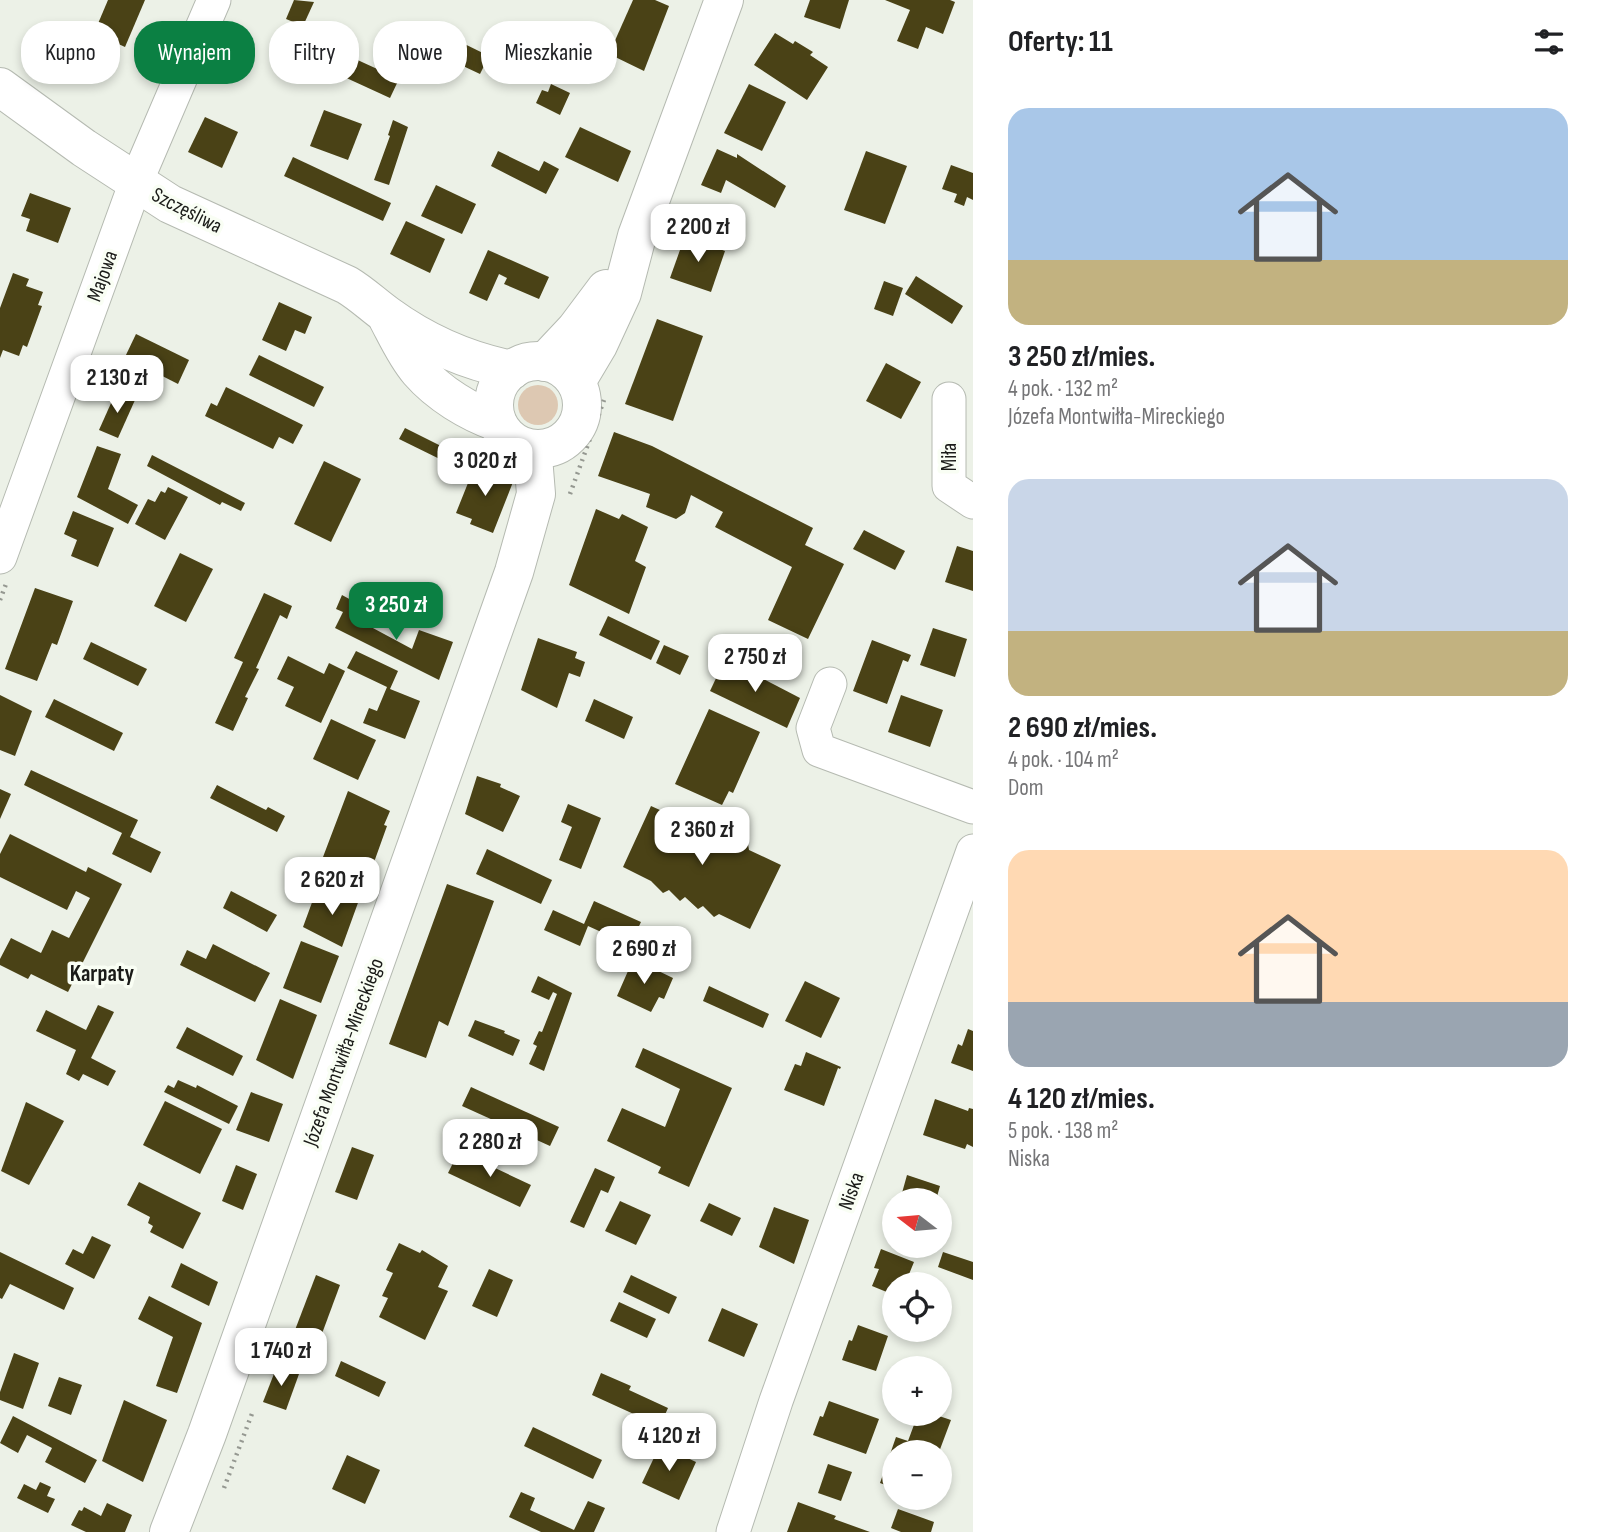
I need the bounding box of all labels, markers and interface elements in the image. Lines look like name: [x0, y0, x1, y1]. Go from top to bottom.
chip: Kupno: [21, 21, 120, 84]
chip: Wynajem: [134, 21, 255, 84]
chip: Filtry: [269, 21, 359, 84]
chip: Nowe: [373, 21, 467, 84]
chip: Mieszkanie: [481, 21, 617, 84]
icon: filters: [1530, 23, 1568, 61]
text: Oferty: 11: [1008, 24, 1113, 60]
icon: home: [1225, 154, 1351, 280]
street label: Szczęśliwa: [147, 182, 226, 239]
pin: 2 200 zł: [626, 204, 770, 264]
text: 2 200 zł: [667, 213, 729, 241]
street label: Majowa: [82, 247, 123, 305]
text: 3 250 zł/mies.: [1008, 339, 1155, 375]
pin: 2 130 zł: [45, 356, 189, 415]
text: 2 130 zł: [86, 364, 148, 392]
text: 4 pok. · 132 m²: [1008, 375, 1118, 403]
text: Józefa Montwiłła-Mireckiego: [1008, 403, 1225, 431]
pin: 3 020 zł: [413, 438, 557, 498]
street label: Miła: [937, 443, 962, 471]
text: 3 020 zł: [453, 447, 517, 475]
icon: home: [1225, 525, 1351, 651]
pin: 3 250 zł: [324, 582, 468, 642]
text: 3 250 zł: [365, 591, 427, 619]
pin: 2 750 zł: [683, 634, 827, 694]
text: 2 750 zł: [724, 643, 786, 671]
text: 2 690 zł/mies.: [1008, 710, 1157, 746]
text: 4 pok. · 104 m²: [1008, 746, 1119, 774]
text: Dom: [1008, 774, 1044, 802]
pin: 2 360 zł: [630, 808, 774, 867]
text: 2 360 zł: [671, 816, 733, 844]
pin: 2 620 zł: [260, 858, 404, 917]
text: 2 620 zł: [301, 866, 363, 894]
icon: home: [1225, 896, 1351, 1022]
pin: 2 690 zł: [572, 926, 716, 986]
text: 2 690 zł: [612, 935, 676, 963]
street label: Józefa Montwiłła-Mireckiego: [297, 955, 389, 1151]
district label: Karpaty: [70, 960, 135, 988]
text: 4 120 zł/mies.: [1008, 1081, 1155, 1117]
text: 5 pok. · 138 m²: [1008, 1117, 1118, 1145]
pin: 2 280 zł: [418, 1120, 562, 1179]
text: 2 280 zł: [459, 1128, 521, 1156]
text: Niska: [1008, 1145, 1050, 1173]
street label: Niska: [833, 1169, 870, 1213]
north arrow: [882, 1188, 952, 1258]
map controls: [882, 1188, 952, 1510]
button: locate: [882, 1272, 952, 1342]
pin: 1 740 zł: [209, 1328, 353, 1388]
text: 1 740 zł: [251, 1337, 311, 1365]
button: +: [882, 1356, 952, 1426]
pin: 4 120 zł: [597, 1414, 741, 1473]
text: 4 120 zł: [638, 1422, 700, 1450]
button: −: [882, 1440, 952, 1510]

